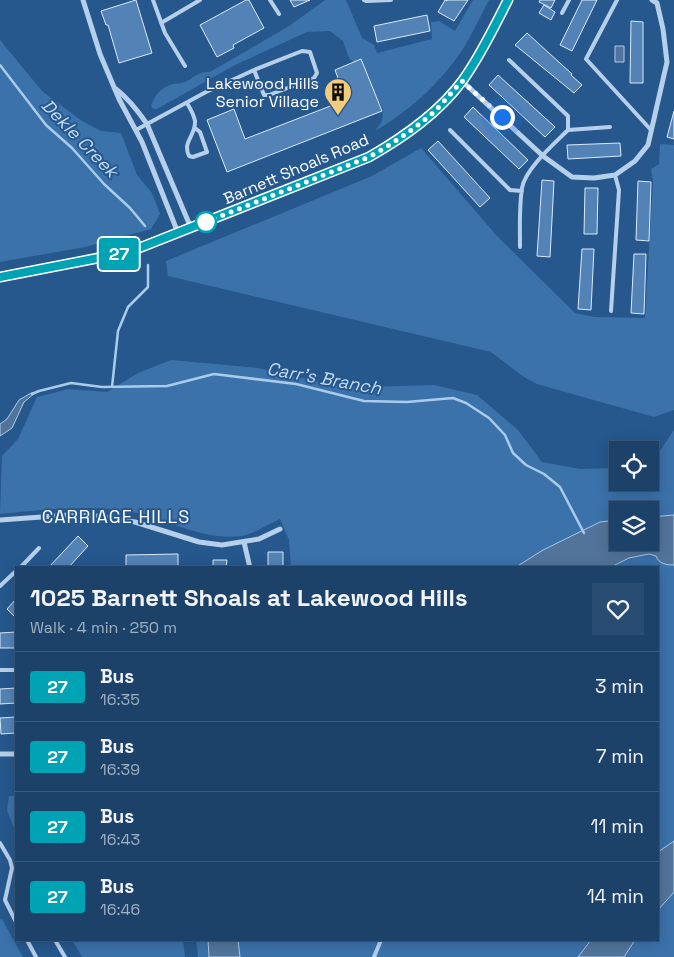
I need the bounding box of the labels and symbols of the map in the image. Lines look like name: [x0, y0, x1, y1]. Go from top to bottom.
place label: Lakewood Hills Senior Village: [206, 73, 319, 112]
building icon: Lakewood Hills Senior Village: [323, 77, 353, 116]
water label: Dekle Creek: [37, 94, 125, 184]
your location: [490, 105, 515, 130]
street label: Barnett Shoals Road: [220, 129, 372, 209]
unlabelled marker: [195, 211, 217, 233]
line badge: 27: [96, 238, 142, 270]
water label: Carr's Branch: [265, 357, 384, 400]
district label: CARRIAGE HILLS: [42, 505, 190, 528]

